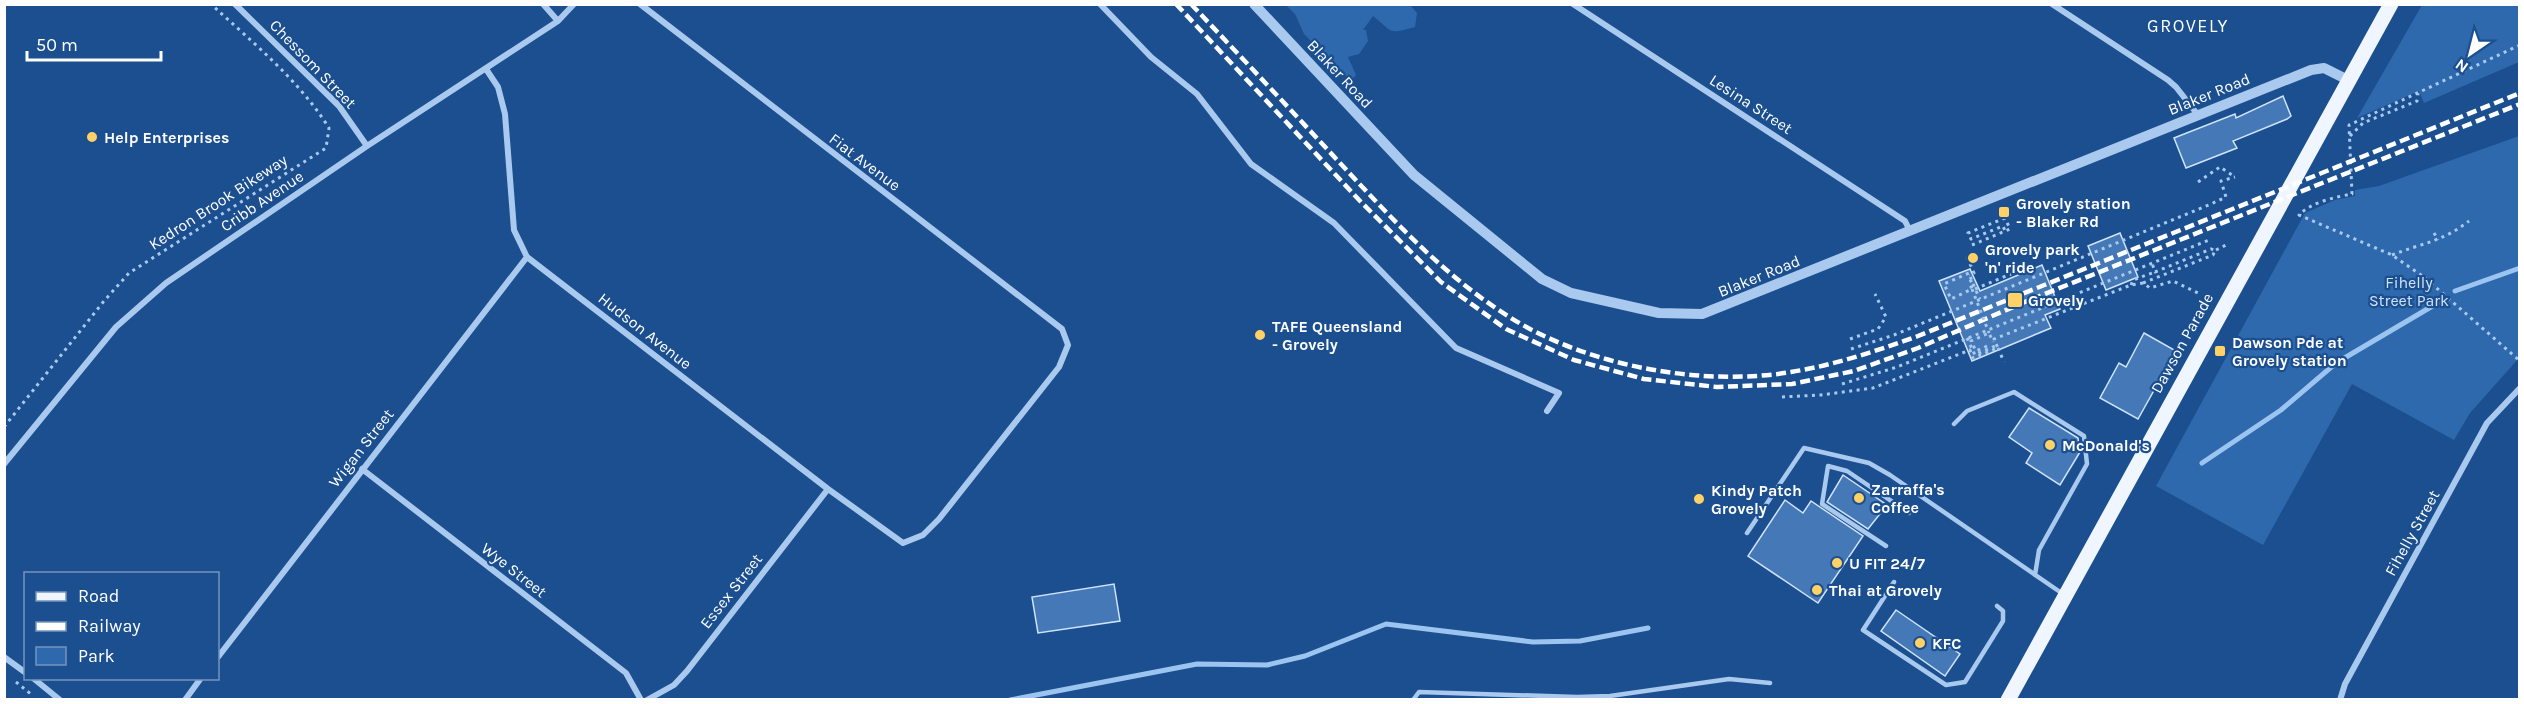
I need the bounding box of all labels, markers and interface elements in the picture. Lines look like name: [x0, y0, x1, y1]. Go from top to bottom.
district label: GROVELY: [2147, 15, 2229, 37]
street label: Chessom Street: [266, 16, 360, 112]
scale bar: [27, 24, 160, 62]
north arrow: [2440, 24, 2500, 84]
text: 50 m: [36, 34, 78, 56]
street label: Blaker Road: [1303, 36, 1377, 112]
text: N: [2452, 55, 2472, 77]
street label: Blaker Road: [2165, 69, 2253, 119]
street label: Lesina Street: [1706, 70, 1796, 138]
place label: Help Enterprises: [104, 128, 230, 147]
street label: Fiat Avenue: [826, 129, 904, 195]
marker: Help Enterprises: [85, 130, 99, 144]
street label: Kedron Brook Bikeway: [145, 150, 291, 254]
street label: Cribb Avenue: [217, 166, 307, 236]
place label: Grovely station - Blaker Rd: [2016, 194, 2131, 231]
marker: Grovely station - Blaker Rd: [1997, 205, 2011, 219]
place label: Grovely park 'n' ride: [1985, 240, 2080, 277]
street label: Blaker Road: [1715, 251, 1803, 301]
marker: Grovely park 'n' ride: [1966, 251, 1980, 265]
park label: Fihelly Street Park: [2369, 273, 2449, 310]
street label: Hudson Avenue: [595, 289, 695, 373]
street label: Dawson Parade: [2147, 290, 2217, 396]
marker: Grovely: [2006, 291, 2024, 309]
place label: Grovely: [2028, 291, 2084, 310]
place label: TAFE Queensland - Grovely: [1272, 317, 1402, 354]
marker: TAFE Queensland - Grovely: [1253, 328, 1267, 342]
place label: Dawson Pde at Grovely station: [2232, 333, 2347, 370]
marker: Dawson Pde at Grovely station: [2213, 344, 2227, 358]
street label: Wigan Street: [324, 405, 398, 491]
place label: McDonald's: [2062, 436, 2150, 455]
marker: McDonald's: [2043, 438, 2057, 452]
place label: Zarraffa's Coffee: [1871, 480, 1945, 517]
place label: Kindy Patch Grovely: [1711, 481, 1802, 518]
street label: Fihelly Street: [2381, 487, 2443, 579]
marker: Zarraffa's Coffee: [1852, 491, 1866, 505]
marker: Kindy Patch Grovely: [1692, 492, 1706, 506]
street label: Wye Street: [478, 539, 550, 601]
street label: Essex Street: [696, 550, 766, 632]
place label: U FIT 24/7: [1849, 554, 1925, 573]
marker: U FIT 24/7: [1830, 556, 1844, 570]
legend: [24, 572, 219, 680]
place label: Thai at Grovely: [1829, 581, 1942, 600]
marker: Thai at Grovely: [1810, 583, 1824, 597]
text: Road: [78, 585, 119, 607]
text: Railway: [78, 615, 141, 637]
place label: KFC: [1932, 634, 1961, 653]
marker: KFC: [1913, 636, 1927, 650]
text: Park: [78, 645, 115, 667]

